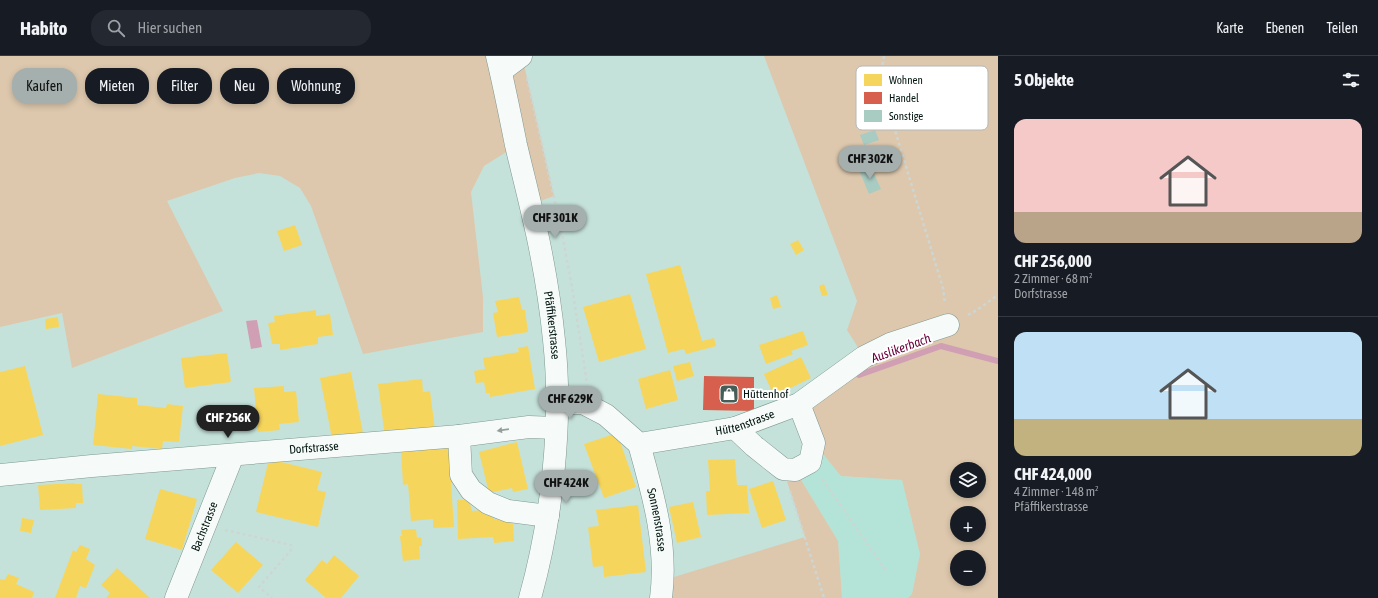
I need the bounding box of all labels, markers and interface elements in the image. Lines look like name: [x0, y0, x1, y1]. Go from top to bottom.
search box: [91, 10, 371, 46]
text: Habito: [20, 17, 67, 39]
icon: search: [105, 17, 127, 39]
text: Hier suchen: [137, 19, 202, 36]
text: Karte: [1216, 20, 1243, 36]
text: Ebenen: [1265, 20, 1304, 36]
text: Teilen: [1326, 20, 1358, 36]
legend: [856, 66, 988, 130]
chip: Kaufen: [12, 68, 77, 104]
chip: Mieten: [85, 68, 149, 104]
chip: Filter: [157, 68, 212, 104]
chip: Neu: [220, 68, 269, 104]
chip: Wohnung: [277, 68, 355, 104]
icon: filters: [1340, 69, 1362, 91]
text: 5 Objekte: [1014, 70, 1074, 90]
text: Wohnen: [889, 74, 923, 86]
text: Handel: [889, 92, 919, 104]
text: Sonstige: [889, 110, 923, 122]
icon: home: [1152, 145, 1224, 217]
pin: CHF 302K: [829, 146, 911, 180]
text: CHF 302K: [847, 151, 893, 166]
pin: CHF 301K: [514, 205, 596, 239]
text: CHF 301K: [532, 210, 578, 225]
text: CHF 256,000: [1014, 251, 1092, 271]
text: 2 Zimmer · 68 m²: [1014, 271, 1093, 286]
text: Dorfstrasse: [1014, 286, 1068, 301]
street label: Pfäffikerstrasse: [541, 290, 563, 360]
water label: Auslikerbach: [868, 330, 933, 366]
icon: home: [1152, 358, 1224, 430]
shop icon: Hüttenhof: [718, 383, 740, 405]
pin: CHF 629K: [529, 386, 611, 420]
place label: Hüttenhof: [743, 387, 789, 401]
text: CHF 629K: [547, 391, 593, 406]
pin: CHF 256K: [187, 405, 269, 439]
street label: Hüttenstrasse: [714, 407, 776, 438]
text: CHF 256K: [205, 410, 251, 425]
one-way arrow: [497, 427, 509, 433]
street label: Dorfstrasse: [288, 439, 339, 457]
map controls: [950, 462, 986, 586]
button: layers: [950, 462, 986, 498]
text: CHF 424,000: [1014, 464, 1092, 484]
pin: CHF 424K: [525, 470, 607, 504]
text: CHF 424K: [543, 475, 589, 490]
text: 4 Zimmer · 148 m²: [1014, 484, 1099, 499]
street label: Sonnenstrasse: [644, 487, 669, 552]
text: Pfäffikerstrasse: [1014, 499, 1088, 514]
street label: Bachstrasse: [188, 500, 221, 553]
button: +: [950, 506, 986, 542]
button: −: [950, 550, 986, 586]

